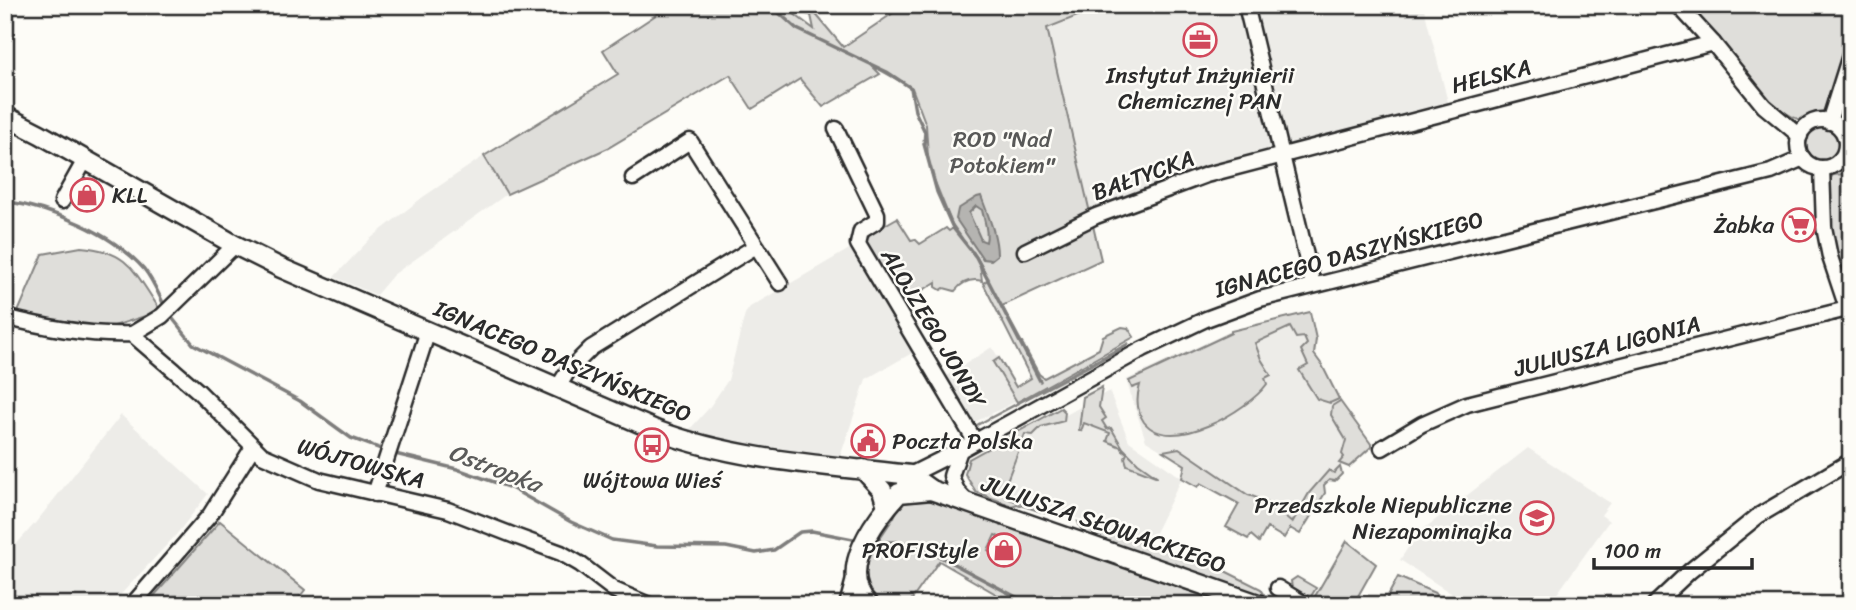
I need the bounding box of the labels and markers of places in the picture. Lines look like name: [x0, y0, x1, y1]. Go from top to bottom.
office icon: Instytut Inżynierii Chemicznej PAN: [1181, 21, 1219, 59]
place label: Instytut Inżynierii Chemicznej PAN: [1105, 55, 1295, 122]
place label: KLL: [112, 175, 148, 216]
shop icon: KLL: [68, 176, 106, 214]
place label: Żabka: [1714, 205, 1774, 246]
supermarket icon: Żabka: [1780, 206, 1818, 244]
place label: Poczta Polska: [892, 421, 1033, 462]
public building icon: Poczta Polska: [849, 422, 887, 460]
bus stop icon: Wójtowa Wieś: [633, 426, 671, 464]
place label: Wójtowa Wieś: [583, 460, 724, 501]
place label: Przedszkole Niepubliczne Niezapominajka: [1254, 485, 1512, 552]
school or university icon: Przedszkole Niepubliczne Niezapominajka: [1518, 499, 1556, 537]
place label: PROFIStyle: [862, 530, 979, 571]
shop icon: PROFIStyle: [985, 531, 1023, 569]

